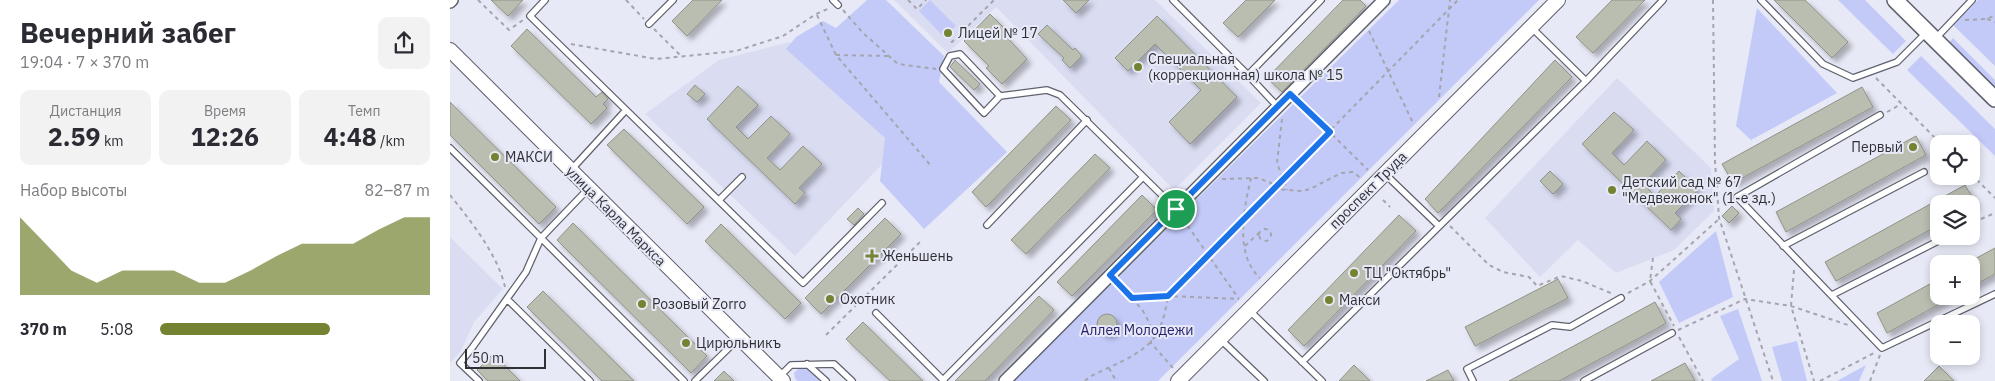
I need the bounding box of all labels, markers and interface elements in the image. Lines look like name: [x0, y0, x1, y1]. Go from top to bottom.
text: Вечерний забег: [20, 14, 236, 51]
button: share: [378, 17, 430, 69]
place label: Лицей № 17: [958, 24, 1038, 42]
marker: Лицей № 17: [942, 27, 954, 39]
place label: Специальная (коррекционная) школа № 15: [1148, 50, 1343, 84]
text: 19:04 · 7 × 370 m: [20, 52, 149, 72]
marker: Специальная (коррекционная) школа № 15: [1132, 61, 1144, 73]
text: Дистанция: [50, 102, 122, 120]
text: Время: [204, 102, 246, 120]
text: Темп: [348, 102, 381, 120]
text: 2.59: [48, 120, 101, 153]
text: 12:26: [191, 120, 259, 153]
text: 4:48: [324, 120, 377, 153]
text: km: [101, 132, 124, 150]
text: /km: [377, 132, 405, 150]
map controls: [1930, 135, 1980, 365]
button: locate: [1930, 135, 1980, 185]
place label: Первый: [1851, 138, 1903, 156]
marker: Первый: [1907, 141, 1919, 153]
street label: проспект Труда: [1325, 147, 1411, 233]
place label: МАКСИ: [505, 148, 553, 166]
marker: МАКСИ: [489, 151, 501, 163]
street label: улица Карла Маркса: [562, 162, 670, 270]
place label: Детский сад № 67 "Медвежонок" (1-е зд.): [1622, 173, 1776, 207]
text: Набор высоты: [20, 180, 127, 200]
text: 82–87 m: [364, 180, 430, 200]
marker: Детский сад № 67 "Медвежонок" (1-е зд.): [1606, 184, 1618, 196]
pin: [1155, 188, 1197, 230]
icon: arrive: [1162, 195, 1190, 223]
button: layers: [1930, 195, 1980, 245]
place label: Женьшень: [882, 247, 953, 265]
marker: Женьшень: [866, 250, 878, 262]
button: +: [1930, 255, 1980, 305]
place label: ТЦ "Октябрь": [1364, 264, 1451, 282]
marker: ТЦ "Октябрь": [1348, 267, 1360, 279]
place label: Охотник: [840, 290, 896, 308]
place label: Макси: [1339, 291, 1381, 309]
marker: Охотник: [824, 293, 836, 305]
marker: Макси: [1323, 294, 1335, 306]
place label: Розовый Zorro: [652, 295, 746, 313]
marker: Розовый Zorro: [636, 298, 648, 310]
button: −: [1930, 315, 1980, 365]
text: 370 m: [20, 319, 67, 339]
text: 5:08: [100, 319, 133, 339]
park label: Аллея Молодежи: [1080, 321, 1194, 339]
place label: Цирюльникъ: [696, 334, 781, 352]
marker: Цирюльникъ: [680, 337, 692, 349]
scale bar: [465, 346, 546, 369]
text: 50 m: [472, 349, 504, 367]

